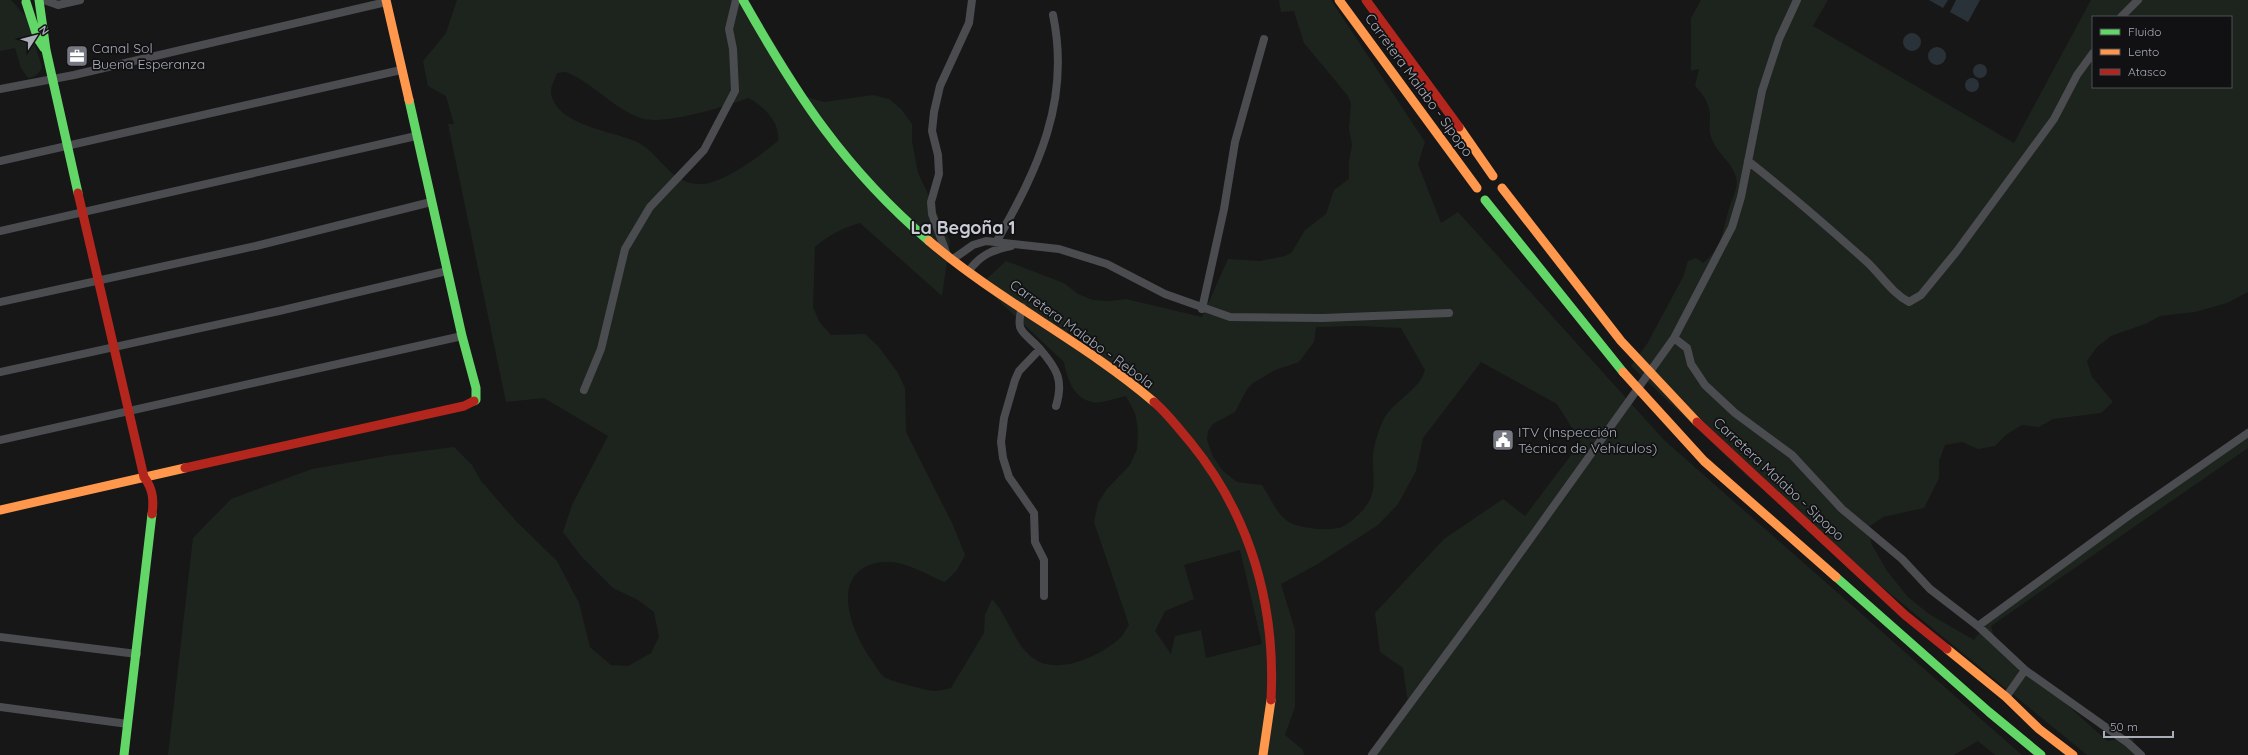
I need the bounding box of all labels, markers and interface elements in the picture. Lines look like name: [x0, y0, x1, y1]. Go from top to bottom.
street label: Carretera Malabo - Sipopo: [1361, 10, 1477, 160]
north arrow: [16, 16, 56, 56]
legend: [2092, 16, 2232, 88]
text: N: [36, 23, 52, 38]
text: Fluido: [2128, 24, 2161, 39]
place label: Canal Sol Buena Esperanza: [92, 39, 205, 73]
office icon: Canal Sol Buena Esperanza: [64, 43, 90, 69]
text: Lento: [2128, 44, 2159, 59]
text: Atasco: [2128, 64, 2166, 79]
district label: La Begoña 1: [910, 216, 1016, 239]
street label: Carretera Malabo - Rebola: [1006, 276, 1158, 392]
street label: Carretera Malabo - Sipopo: [1710, 414, 1848, 544]
place label: ITV (Inspección Técnica de Vehículos): [1518, 423, 1657, 457]
public building icon: ITV (Inspección Técnica de Vehículos): [1490, 427, 1516, 453]
scale bar: [2104, 713, 2173, 739]
text: 50 m: [2110, 719, 2138, 734]

